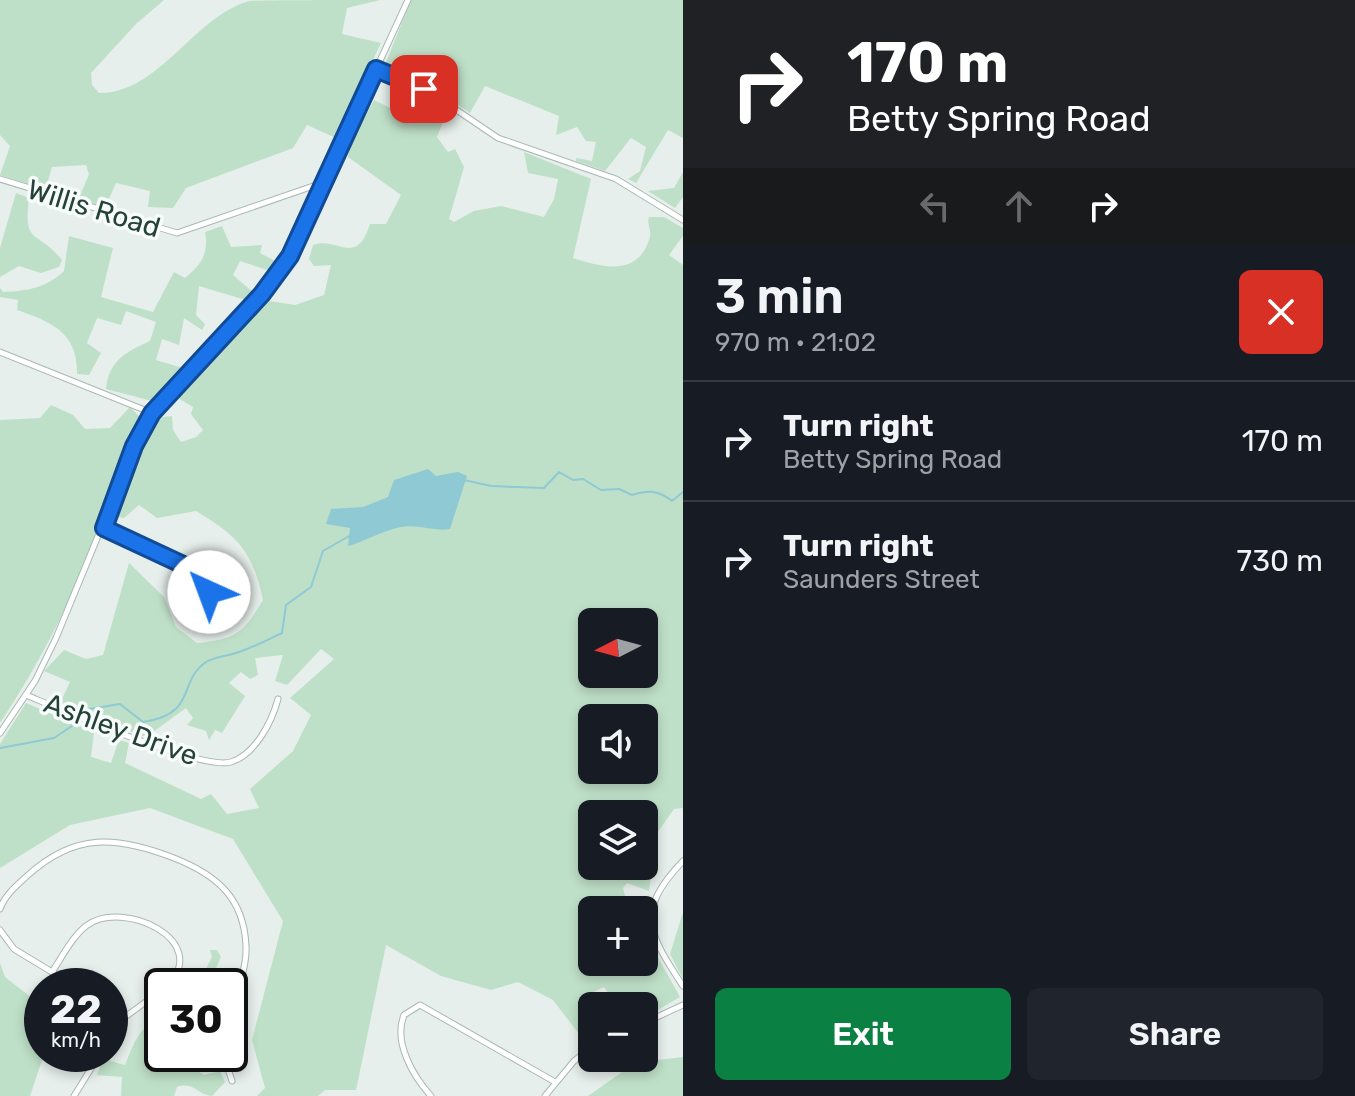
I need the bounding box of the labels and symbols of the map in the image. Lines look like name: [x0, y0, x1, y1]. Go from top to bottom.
pin: [390, 55, 458, 123]
street label: Willis Road: [23, 173, 164, 244]
position arrow: [167, 550, 251, 634]
north arrow: [578, 608, 658, 688]
street label: Ashley Drive: [40, 686, 202, 773]
speed limit sign: 30: [144, 968, 248, 1072]

